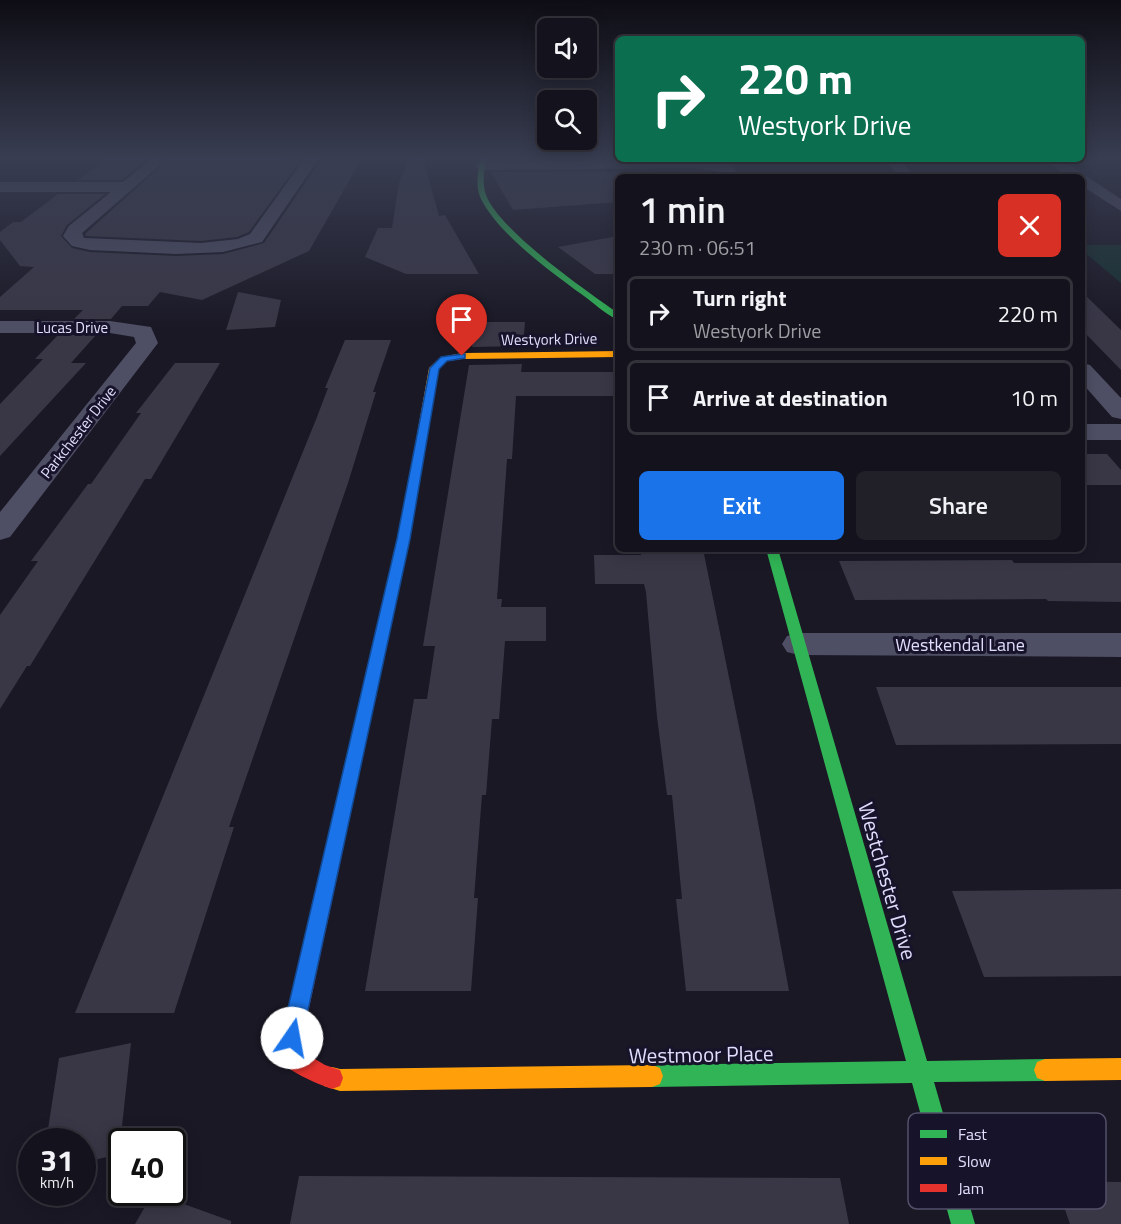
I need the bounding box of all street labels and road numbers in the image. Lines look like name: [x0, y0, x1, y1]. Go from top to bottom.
street label: Lucas Drive: [36, 316, 108, 339]
street label: Westyork Drive: [501, 327, 597, 351]
street label: Parkchester Drive: [35, 381, 121, 483]
street label: Westkendal Lane: [895, 631, 1025, 658]
street label: Westchester Drive: [850, 798, 926, 964]
street label: Westmoor Place: [628, 1037, 774, 1071]

